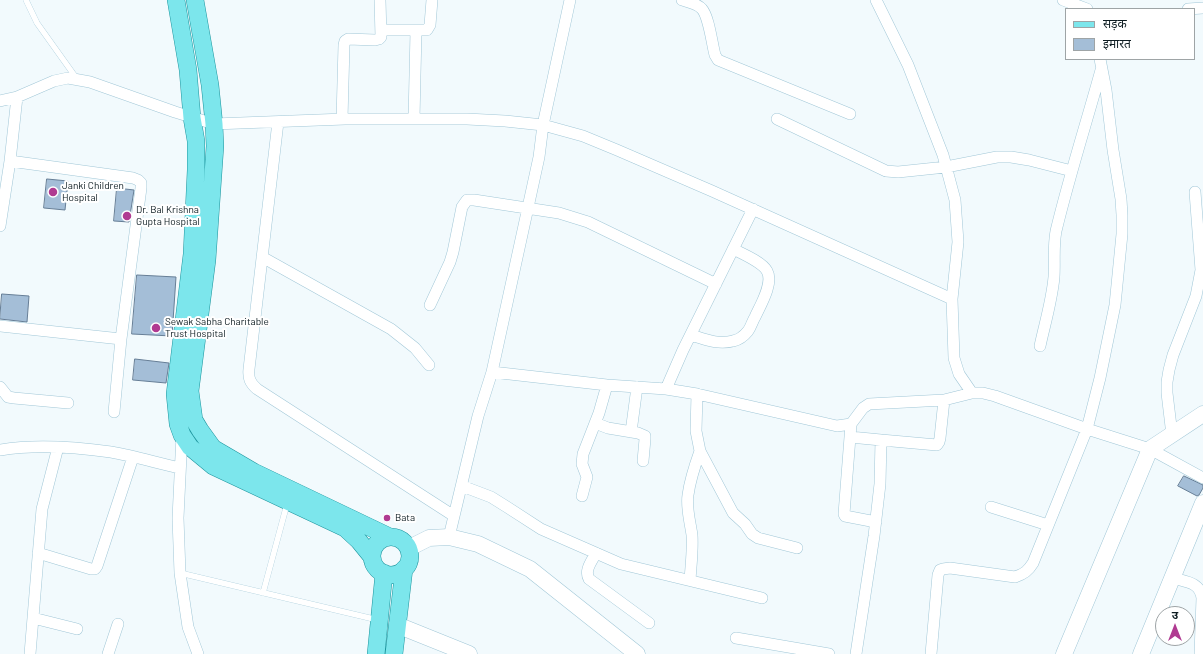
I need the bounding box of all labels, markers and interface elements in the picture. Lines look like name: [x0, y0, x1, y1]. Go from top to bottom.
legend: [1065, 8, 1195, 60]
text: सड़क: [1103, 16, 1127, 30]
text: इमारत: [1103, 36, 1131, 50]
place label: Janki Children Hospital: [62, 180, 124, 204]
marker: Janki Children Hospital: [47, 186, 59, 198]
place label: Dr. Bal Krishna Gupta Hospital: [136, 204, 200, 228]
marker: Dr. Bal Krishna Gupta Hospital: [121, 210, 133, 222]
place label: Sewak Sabha Charitable Trust Hospital: [165, 316, 269, 340]
marker: Sewak Sabha Charitable Trust Hospital: [150, 322, 162, 334]
place label: Bata: [395, 512, 415, 524]
marker: Bata: [382, 513, 392, 523]
north arrow: [1155, 606, 1195, 646]
text: उ: [1172, 608, 1178, 621]

